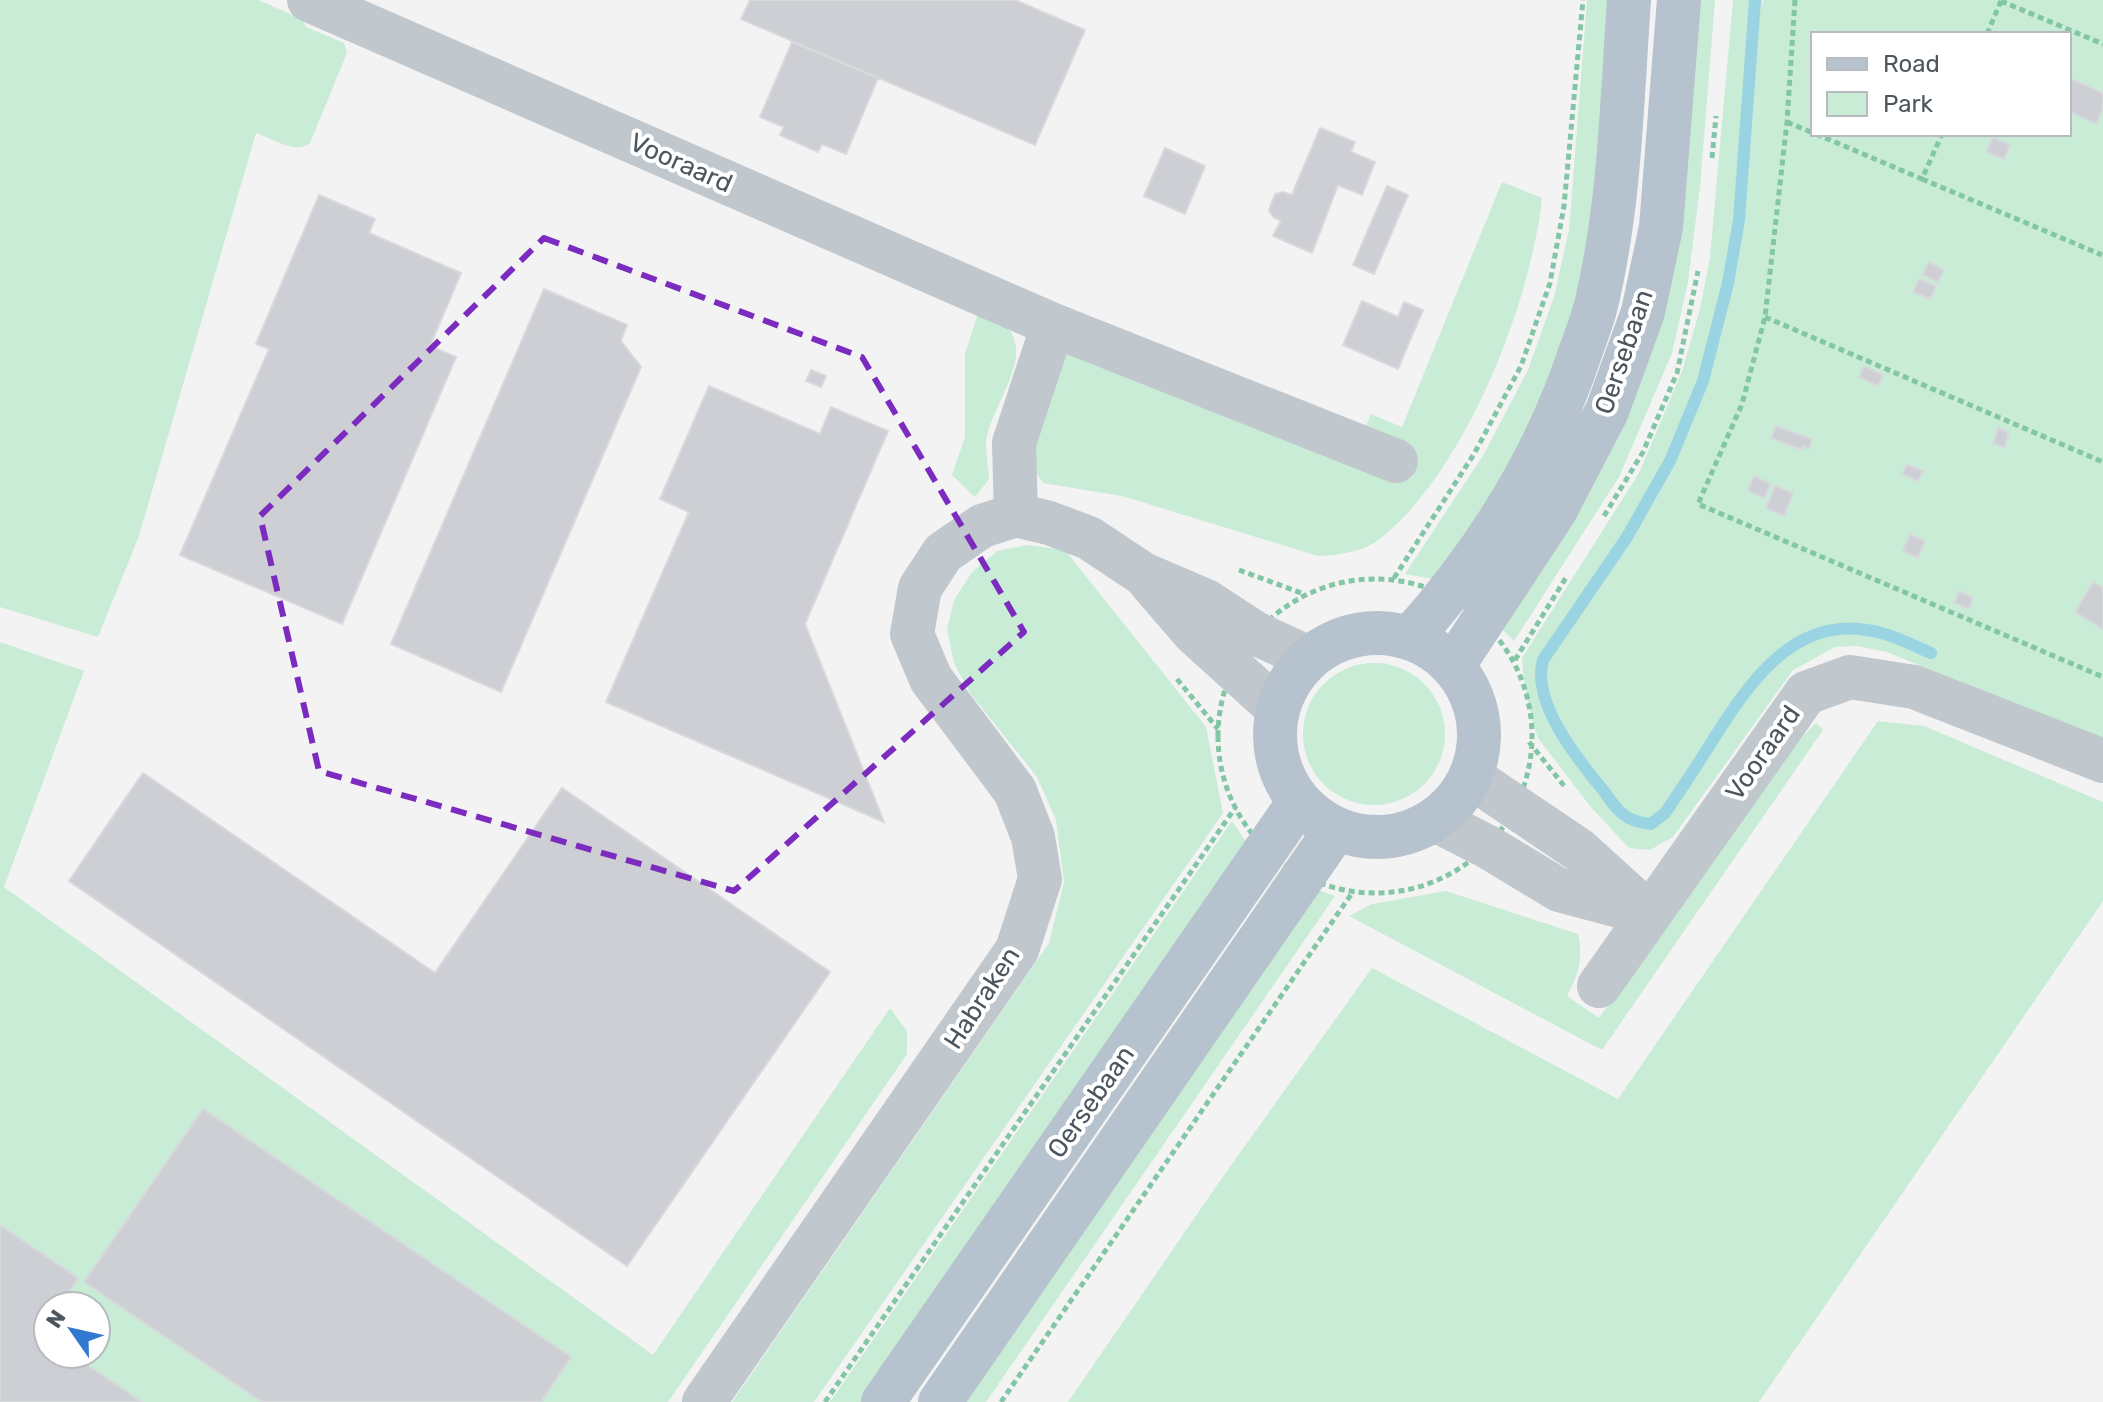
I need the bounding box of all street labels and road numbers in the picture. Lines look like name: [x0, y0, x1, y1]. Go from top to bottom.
street label: Vooraard: [625, 127, 737, 199]
street label: Oersebaan: [1588, 286, 1660, 418]
street label: Vooraard: [1719, 699, 1807, 807]
street label: Habraken: [938, 941, 1026, 1055]
street label: Oersebaan: [1041, 1040, 1141, 1164]

